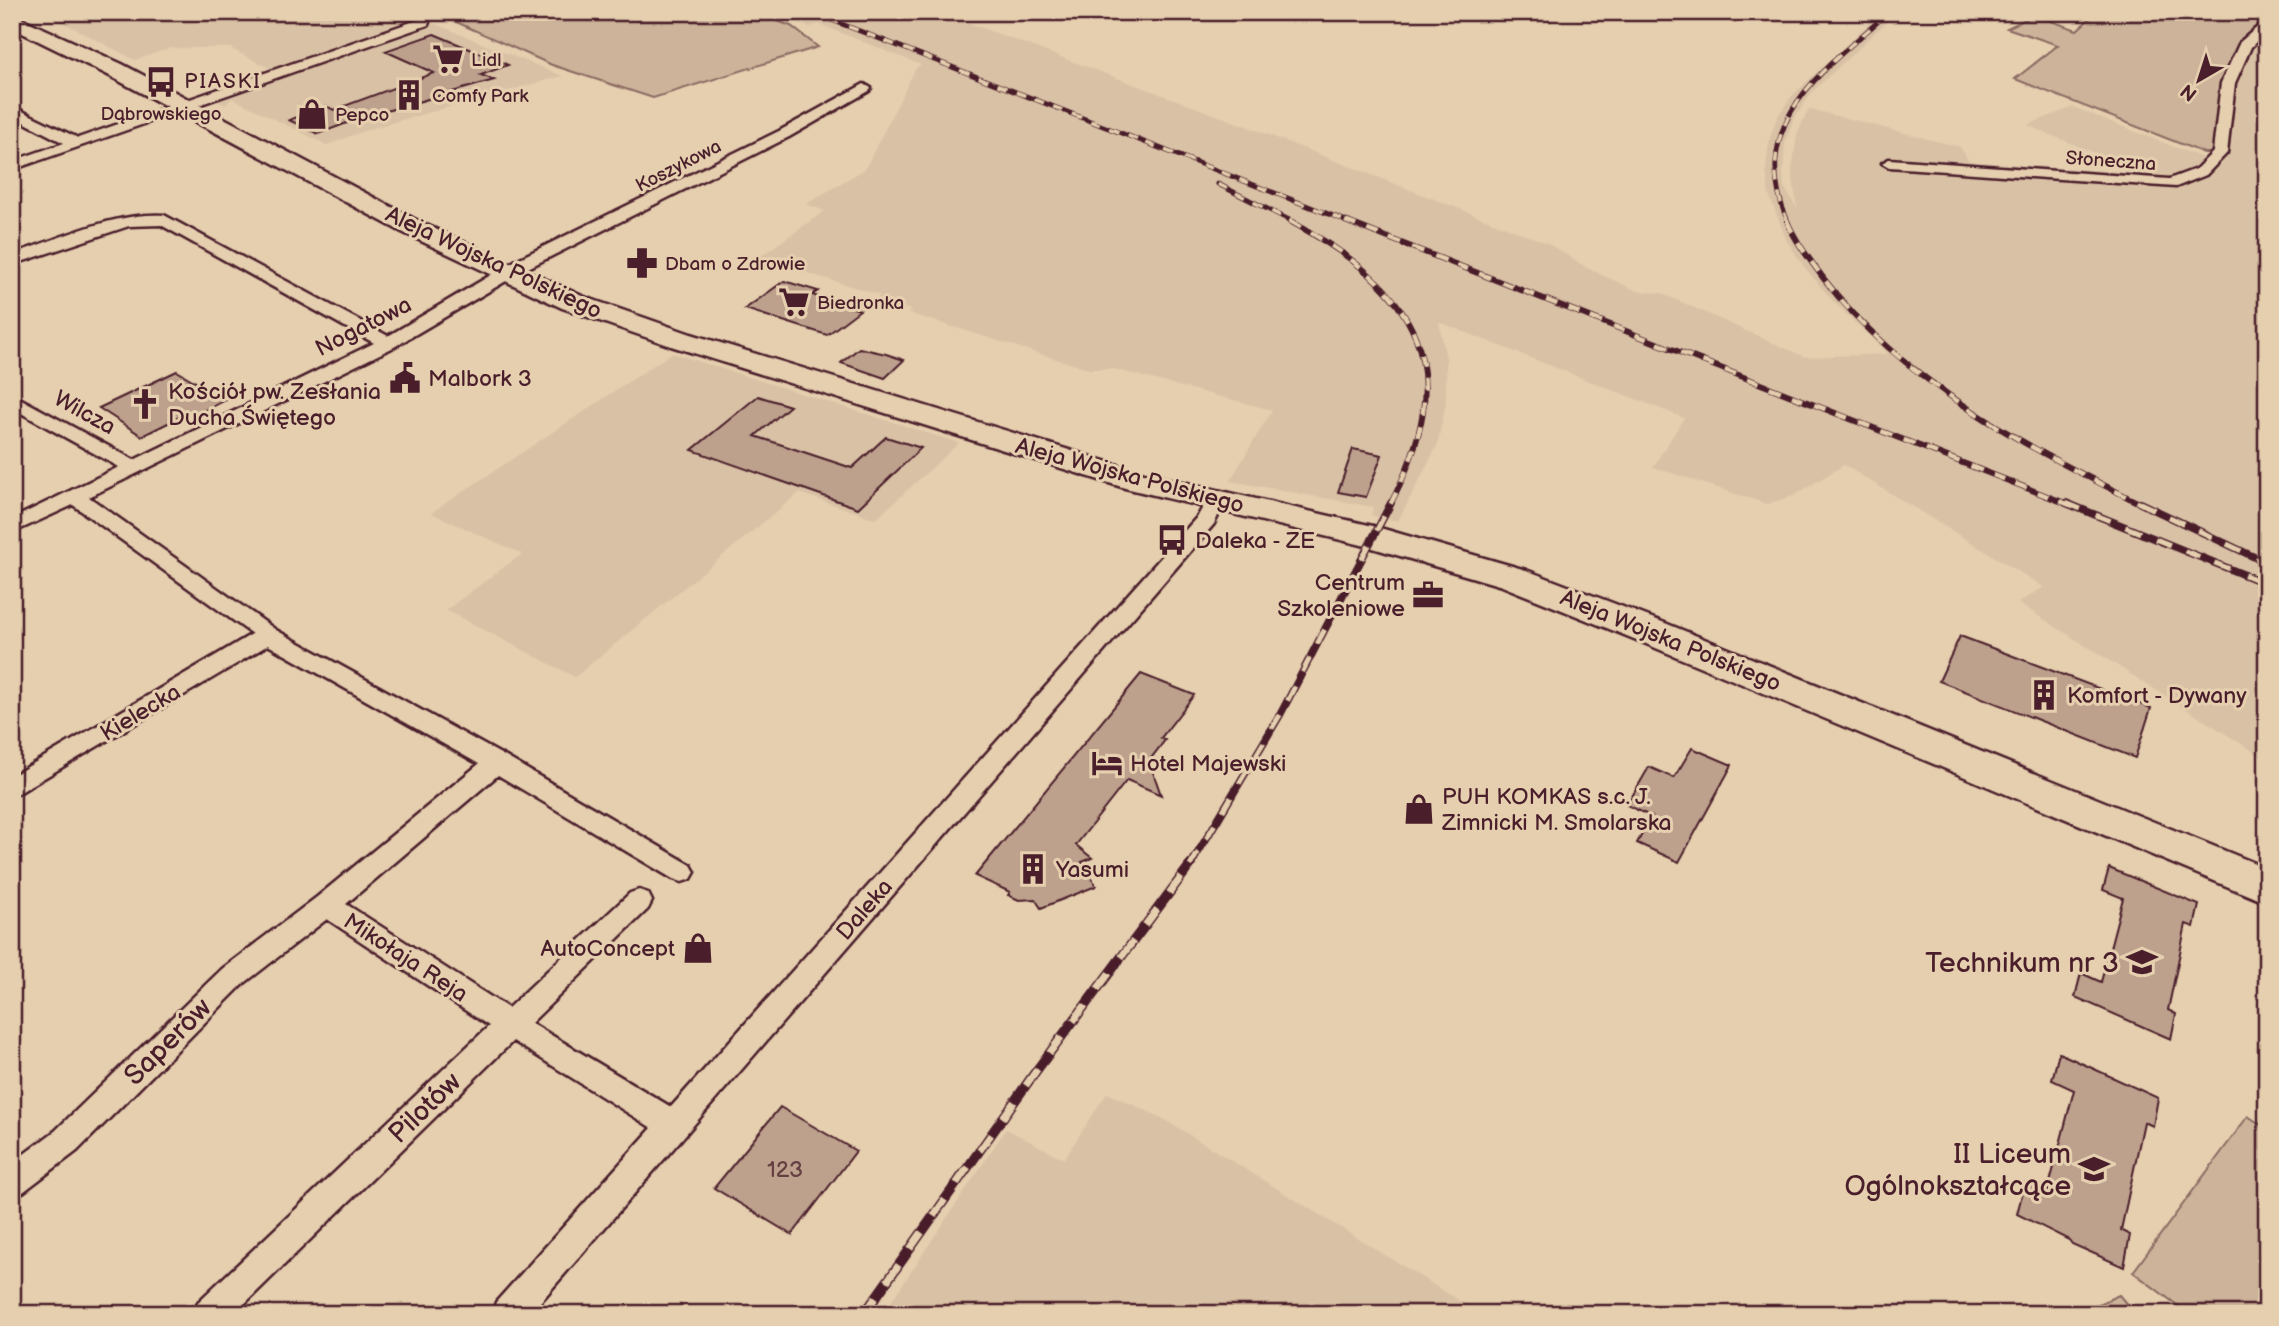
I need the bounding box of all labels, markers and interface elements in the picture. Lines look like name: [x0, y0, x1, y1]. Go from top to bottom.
supermarket icon: Lidl: [431, 42, 465, 76]
north arrow: [2164, 46, 2234, 116]
place label: Lidl: [471, 49, 502, 72]
bus stop icon: Dąbrowskiego: [144, 65, 178, 99]
district label: PIASKI: [184, 69, 262, 94]
building icon: Comfy Park: [392, 78, 426, 112]
text: N: [2176, 79, 2202, 105]
place label: Comfy Park: [432, 85, 529, 108]
shop icon: Pepco: [295, 97, 329, 131]
place label: Dąbrowskiego: [100, 103, 222, 126]
place label: Pepco: [335, 104, 389, 127]
street label: Koszykowa: [632, 135, 725, 198]
street label: Słoneczna: [2065, 147, 2157, 176]
street label: Aleja Wojska Polskiego: [381, 200, 606, 325]
pharmacy icon: Dbam o Zdrowie: [625, 246, 659, 280]
place label: Dbam o Zdrowie: [665, 253, 805, 276]
supermarket icon: Biedronka: [777, 285, 811, 319]
street label: Nogatowa: [311, 291, 416, 363]
place label: Biedronka: [817, 292, 904, 315]
public building icon: Malbork 3: [388, 361, 422, 395]
place label: Malbork 3: [428, 365, 532, 393]
place label: Kościół pw. Zesłania Ducha Świętego: [168, 378, 381, 432]
street label: Wilcza: [49, 385, 120, 441]
church icon: Kościół pw. Zesłania Ducha Świętego: [128, 387, 162, 421]
street label: Aleja Wojska Polskiego: [1012, 432, 1247, 520]
bus stop icon: Daleka - ZE: [1155, 523, 1189, 557]
place label: Daleka - ZE: [1195, 527, 1315, 555]
place label: Centrum Szkoleniowe: [1277, 569, 1405, 623]
office icon: Centrum Szkoleniowe: [1411, 578, 1445, 612]
street label: Aleja Wojska Polskiego: [1556, 584, 1785, 698]
street label: Kielecka: [95, 678, 186, 748]
building icon: Komfort - Dywany: [2027, 678, 2061, 712]
place label: Komfort - Dywany: [2067, 682, 2247, 710]
hotel icon: Hotel Majewski: [1090, 746, 1124, 780]
place label: Hotel Majewski: [1130, 750, 1286, 778]
place label: PUH KOMKAS s.c. J. Zimnicki M. Smolarska: [1441, 783, 1672, 837]
shop icon: PUH KOMKAS s.c. J. Zimnicki M. Smolarska: [1402, 792, 1436, 826]
building icon: Yasumi: [1016, 852, 1050, 886]
place label: Yasumi: [1055, 856, 1129, 884]
street label: Daleka: [831, 873, 899, 946]
street label: Mikołaja Reja: [338, 907, 473, 1008]
shop icon: AutoConcept: [681, 931, 715, 965]
place label: AutoConcept: [541, 935, 675, 963]
school or university icon: Technikum nr 3: [2125, 945, 2159, 979]
place label: Technikum nr 3: [1925, 947, 2119, 980]
street label: Saperów: [118, 991, 219, 1093]
street label: Pilotów: [382, 1065, 468, 1151]
place label: II Liceum Ogólnokształcące: [1844, 1138, 2071, 1203]
school or university icon: II Liceum Ogólnokształcące: [2077, 1152, 2111, 1186]
house number: 123: [767, 1156, 803, 1184]

